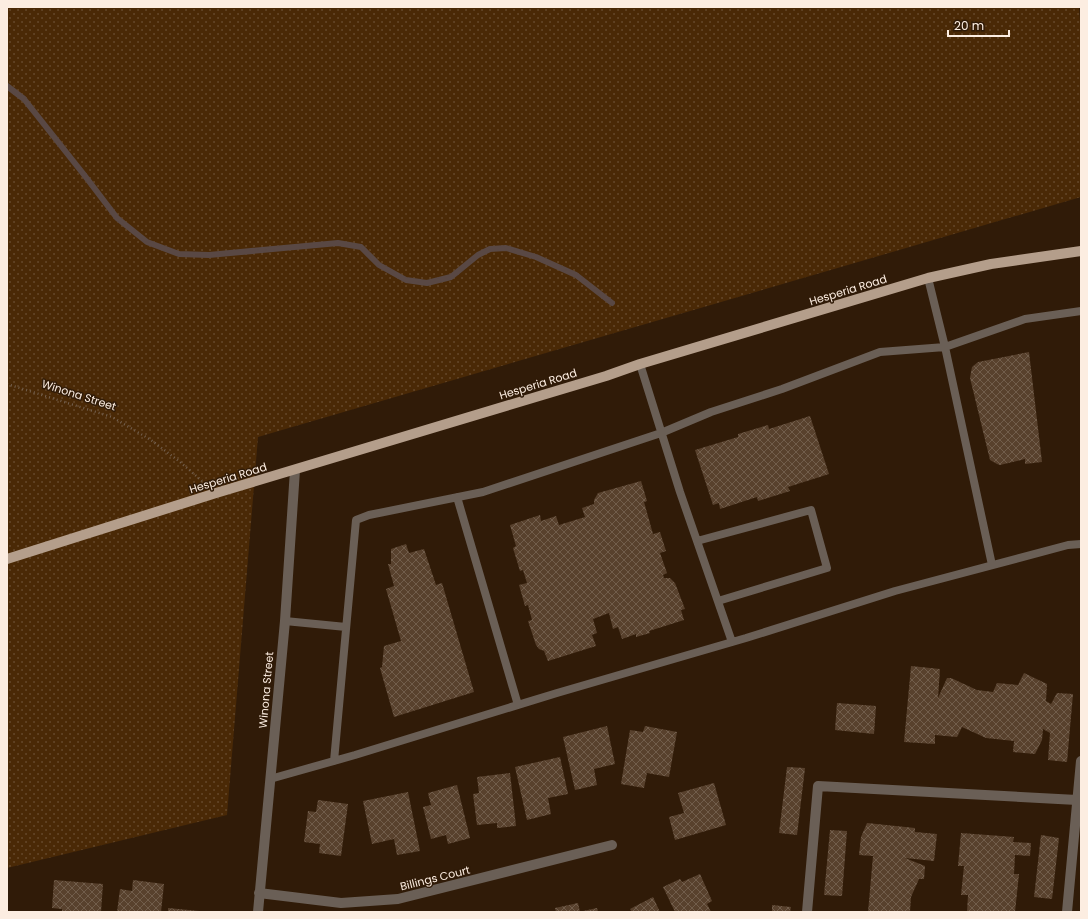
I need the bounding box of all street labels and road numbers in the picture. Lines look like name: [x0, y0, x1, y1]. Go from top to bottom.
street label: Hesperia Road: [807, 271, 889, 309]
street label: Hesperia Road: [497, 365, 579, 403]
street label: Winona Street: [40, 375, 118, 415]
street label: Hesperia Road: [187, 459, 269, 497]
street label: Winona Street: [255, 651, 277, 729]
street label: Billings Court: [398, 862, 472, 894]

